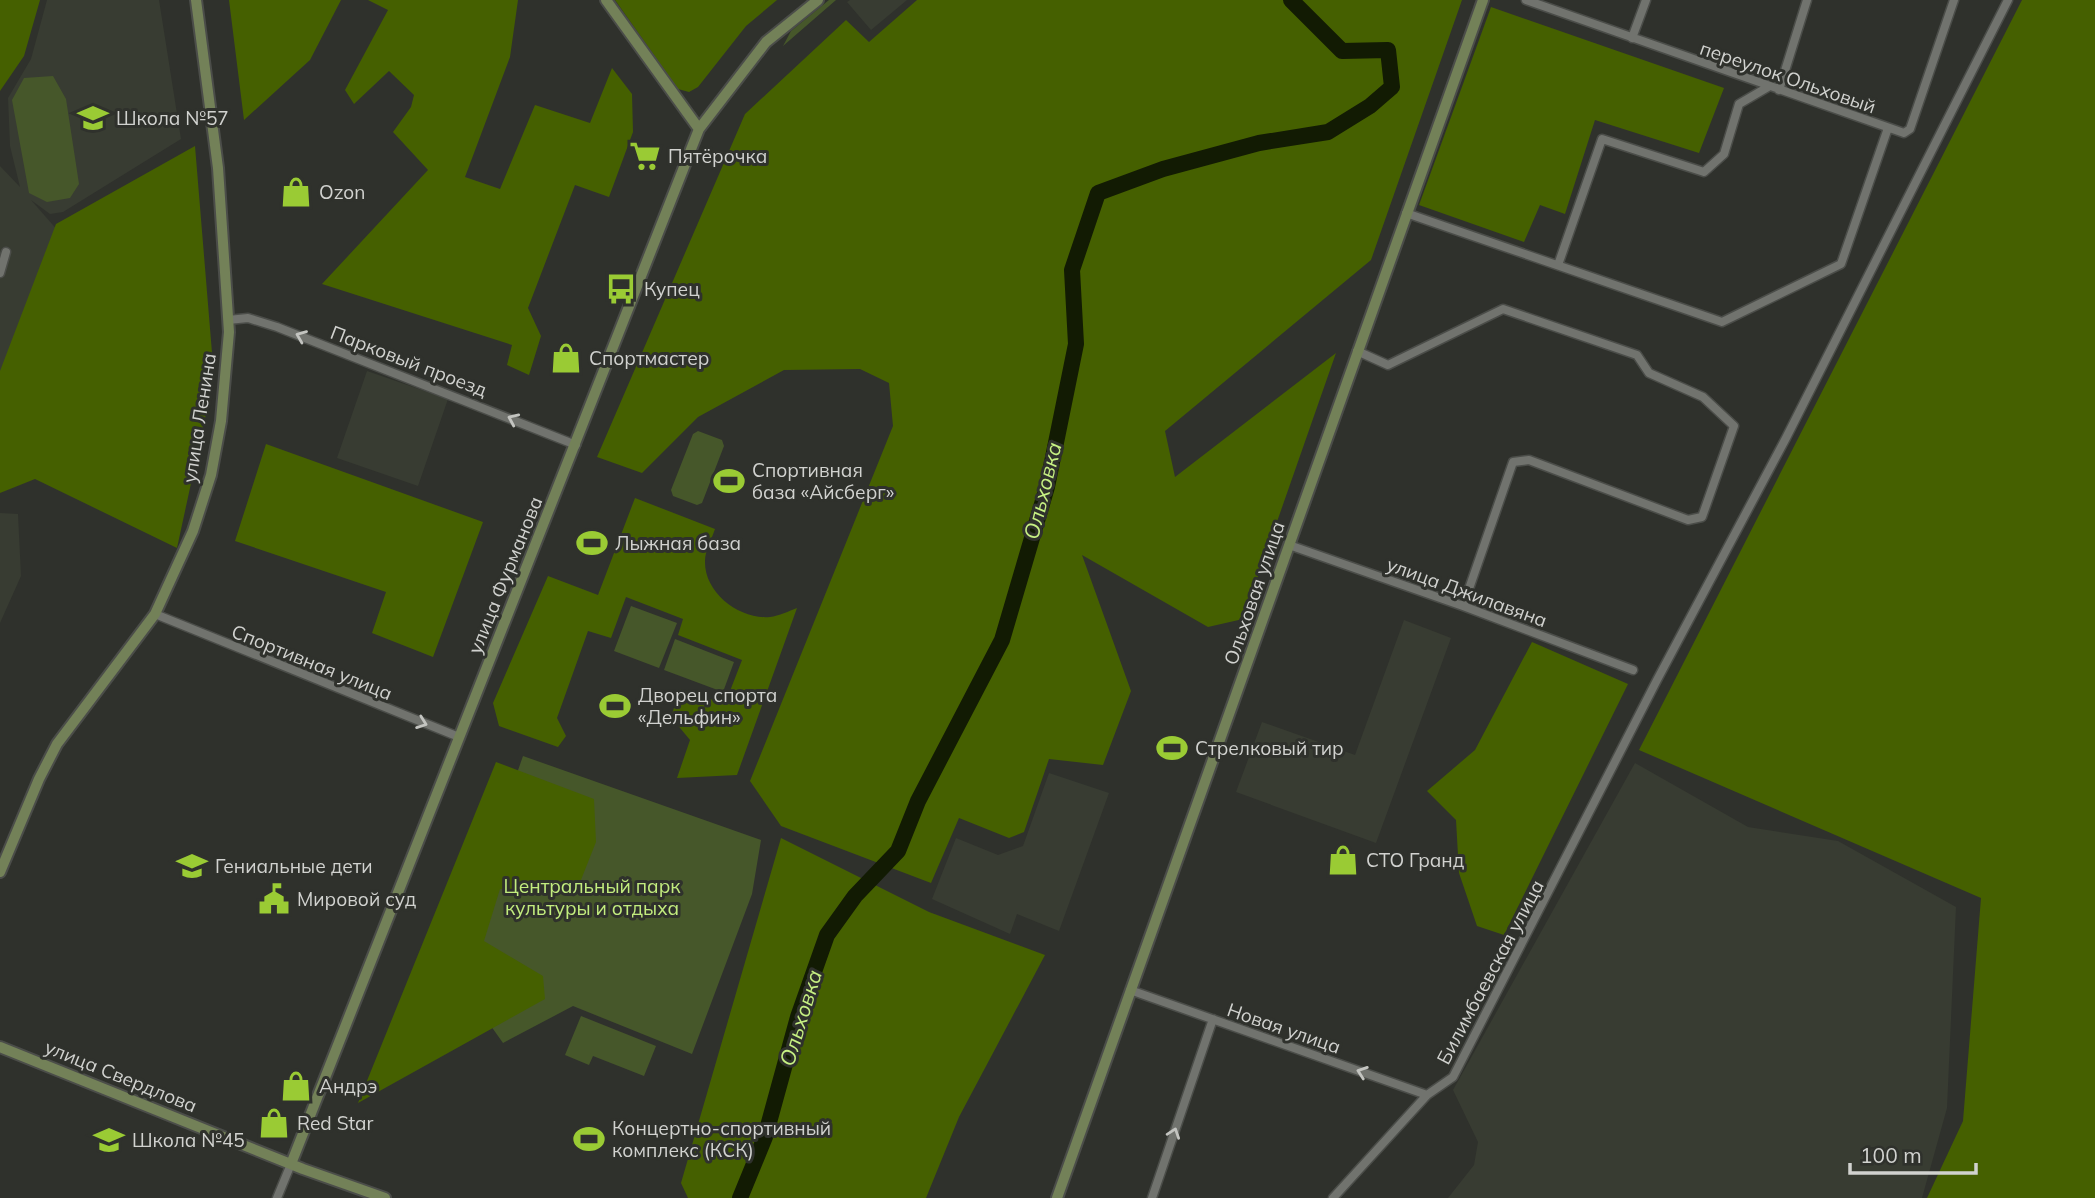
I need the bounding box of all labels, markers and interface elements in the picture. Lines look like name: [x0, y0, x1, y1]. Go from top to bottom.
street label: переулок Ольховый: [1697, 36, 1879, 118]
school or university icon: Школа №57: [76, 101, 110, 135]
place label: Школа №57: [116, 106, 229, 130]
supermarket icon: Пятёрочка: [628, 139, 662, 173]
place label: Пятёрочка: [668, 144, 767, 168]
shop icon: Ozon: [279, 175, 313, 209]
place label: Ozon: [319, 180, 365, 204]
bus stop icon: Купец: [604, 272, 638, 306]
place label: Купец: [644, 277, 700, 301]
street label: Парковый проезд: [327, 320, 491, 402]
one-way arrow: [295, 331, 307, 345]
shop icon: Спортмастер: [549, 341, 583, 375]
place label: Спортмастер: [589, 346, 709, 370]
street label: улица Ленина: [177, 351, 221, 485]
one-way arrow: [507, 413, 519, 427]
water label: Ольховка: [1017, 439, 1067, 542]
place label: Спортивная база «Айсберг»: [752, 458, 894, 504]
sports icon: Спортивная база «Айсберг»: [712, 464, 746, 498]
street label: улица Фурманова: [462, 493, 548, 657]
street label: Ольховая улица: [1218, 518, 1290, 668]
sports icon: Лыжная база: [575, 526, 609, 560]
place label: Лыжная база: [615, 531, 741, 555]
street label: улица Джилавяна: [1384, 552, 1550, 632]
street label: Спортивная улица: [228, 619, 396, 705]
place label: Дворец спорта «Дельфин»: [638, 683, 777, 729]
sports icon: Дворец спорта «Дельфин»: [598, 689, 632, 723]
one-way arrow: [416, 715, 428, 729]
sports icon: Стрелковый тир: [1155, 731, 1189, 765]
place label: Стрелковый тир: [1195, 736, 1344, 760]
shop icon: СТО Гранд: [1326, 843, 1360, 877]
place label: СТО Гранд: [1366, 848, 1465, 872]
school or university icon: Гениальные дети: [175, 849, 209, 883]
place label: Гениальные дети: [215, 854, 373, 878]
park label: Центральный парк культуры и отдыха: [503, 874, 681, 920]
street label: Билимбаевская улица: [1431, 876, 1549, 1068]
public building icon: Мировой суд: [257, 882, 291, 916]
place label: Мировой суд: [297, 887, 417, 911]
water label: Ольховка: [773, 966, 827, 1069]
street label: Новая улица: [1224, 997, 1344, 1059]
street label: улица Свердлова: [41, 1035, 201, 1117]
one-way arrow: [1357, 1066, 1369, 1080]
shop icon: Андрэ: [279, 1069, 313, 1103]
place label: Андрэ: [319, 1074, 377, 1098]
shop icon: Red Star: [257, 1106, 291, 1140]
place label: Red Star: [297, 1111, 373, 1135]
place label: Концертно-спортивный комплекс (КСК): [612, 1116, 831, 1162]
sports icon: Концертно-спортивный комплекс (КСК): [572, 1122, 606, 1156]
school or university icon: Школа №45: [92, 1123, 126, 1157]
place label: Школа №45: [132, 1128, 245, 1152]
one-way arrow: [1166, 1128, 1180, 1140]
scale bar: [1850, 1132, 1976, 1176]
text: 100 m: [1860, 1142, 1922, 1168]

